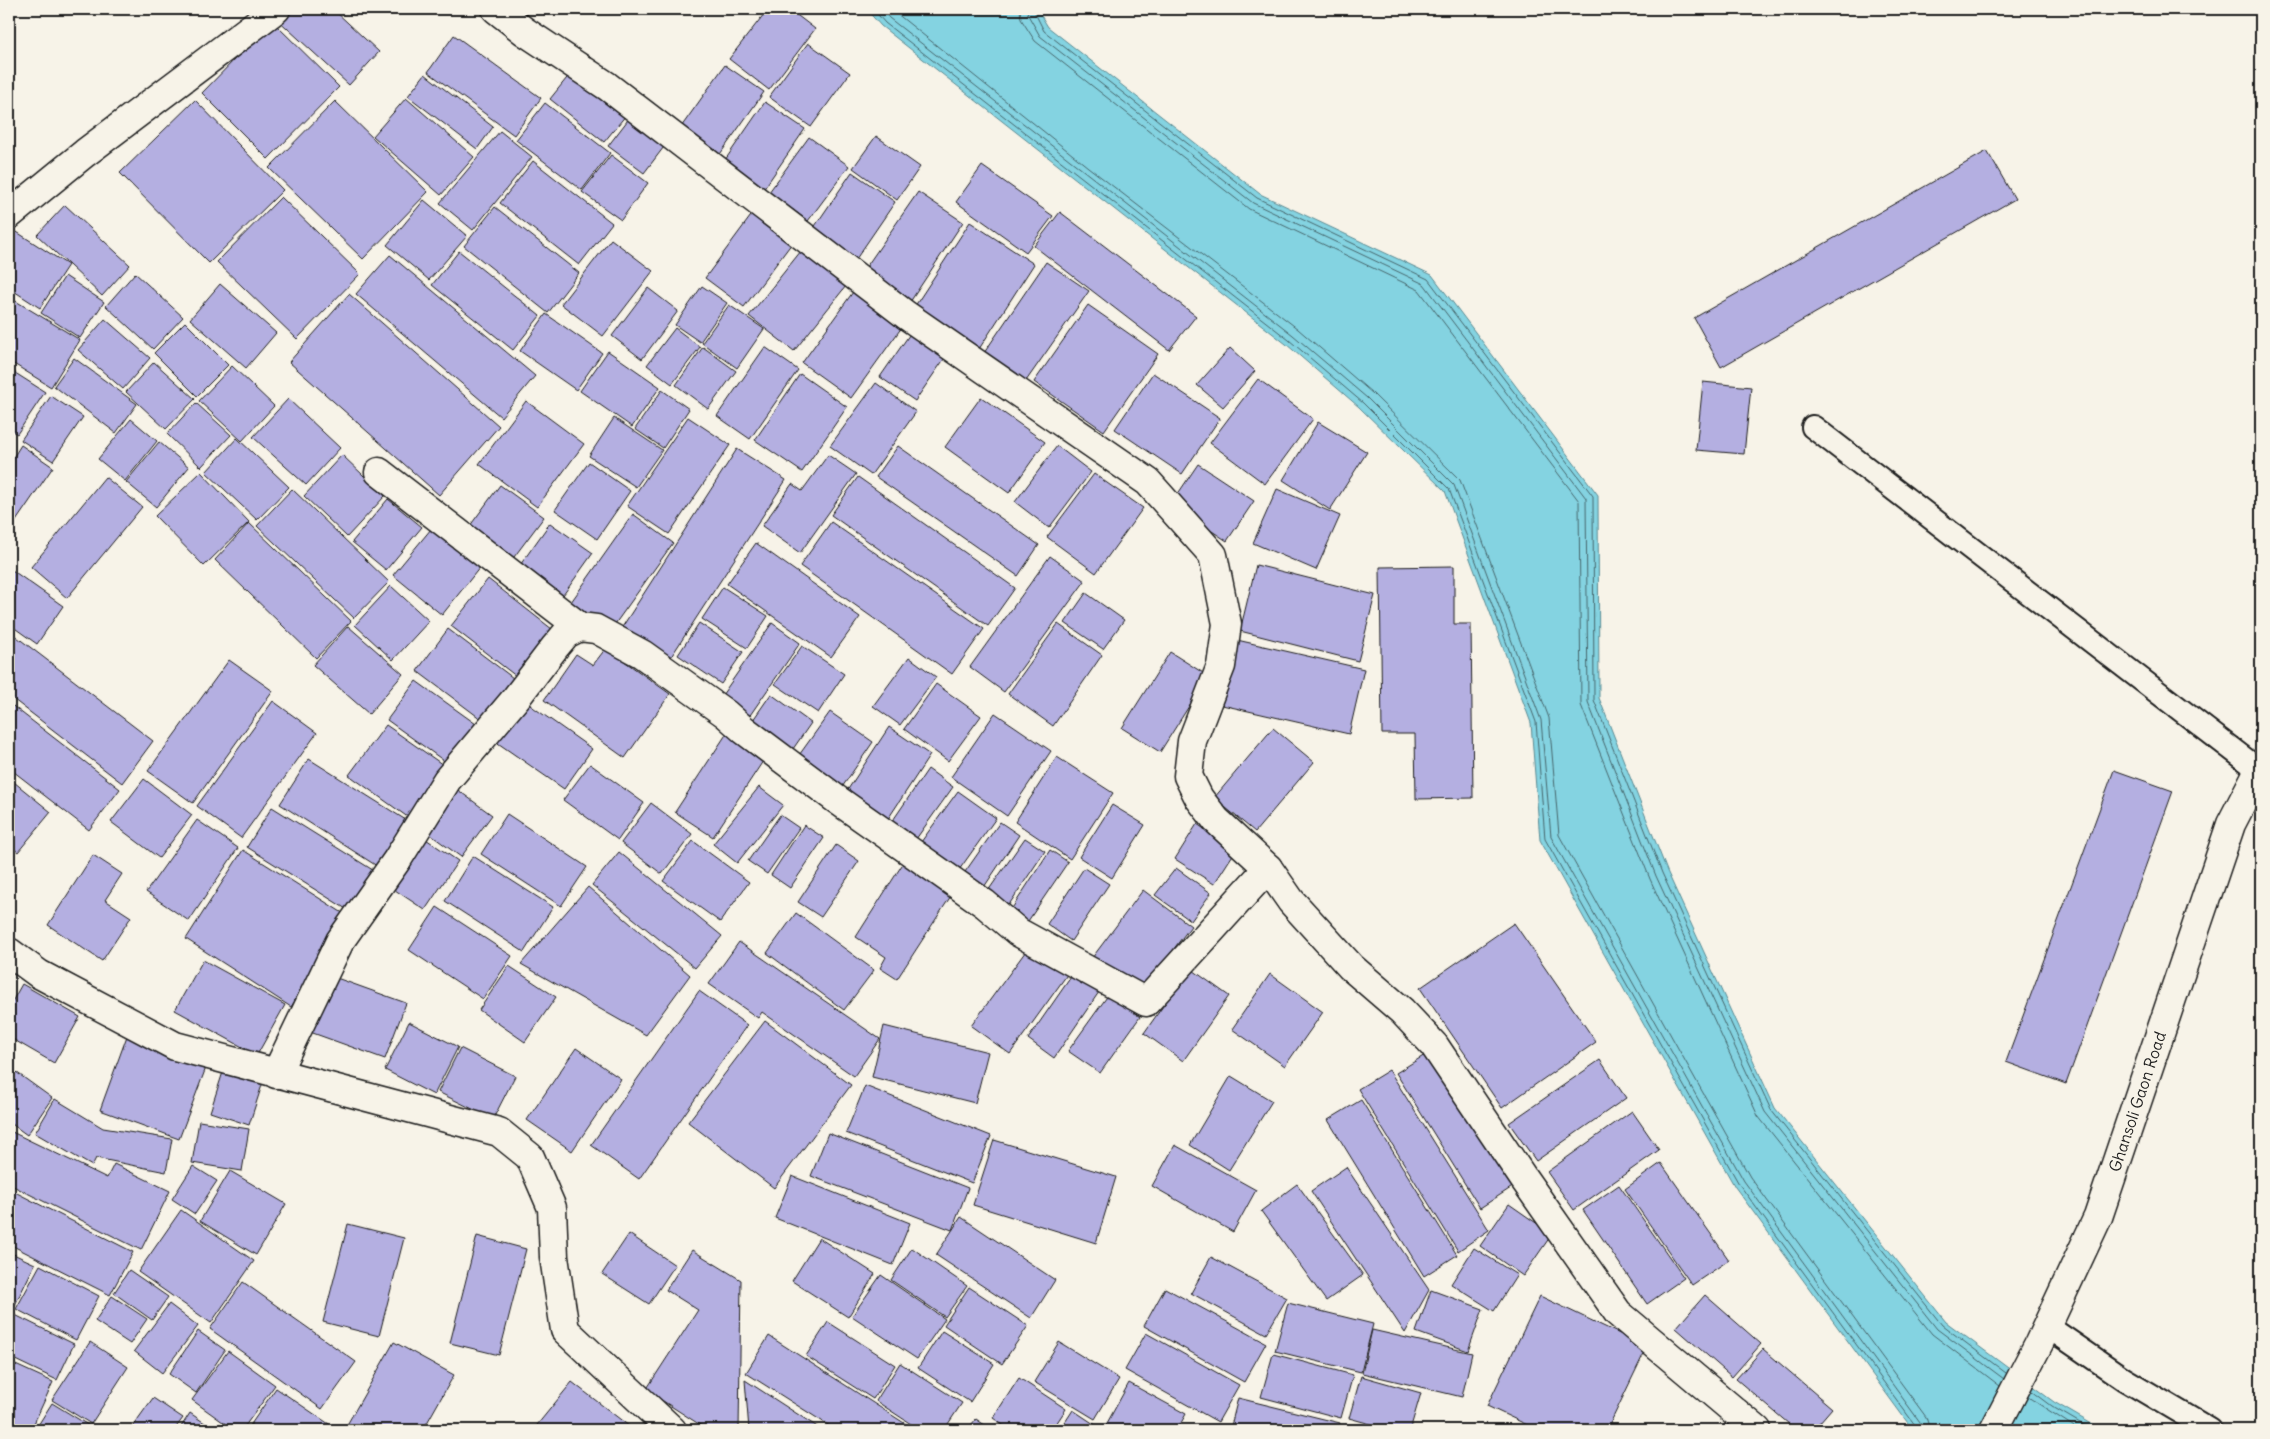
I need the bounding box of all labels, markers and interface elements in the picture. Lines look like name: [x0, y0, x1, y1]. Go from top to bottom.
street label: Ghansoli Gaon Road: [2104, 1029, 2170, 1174]

